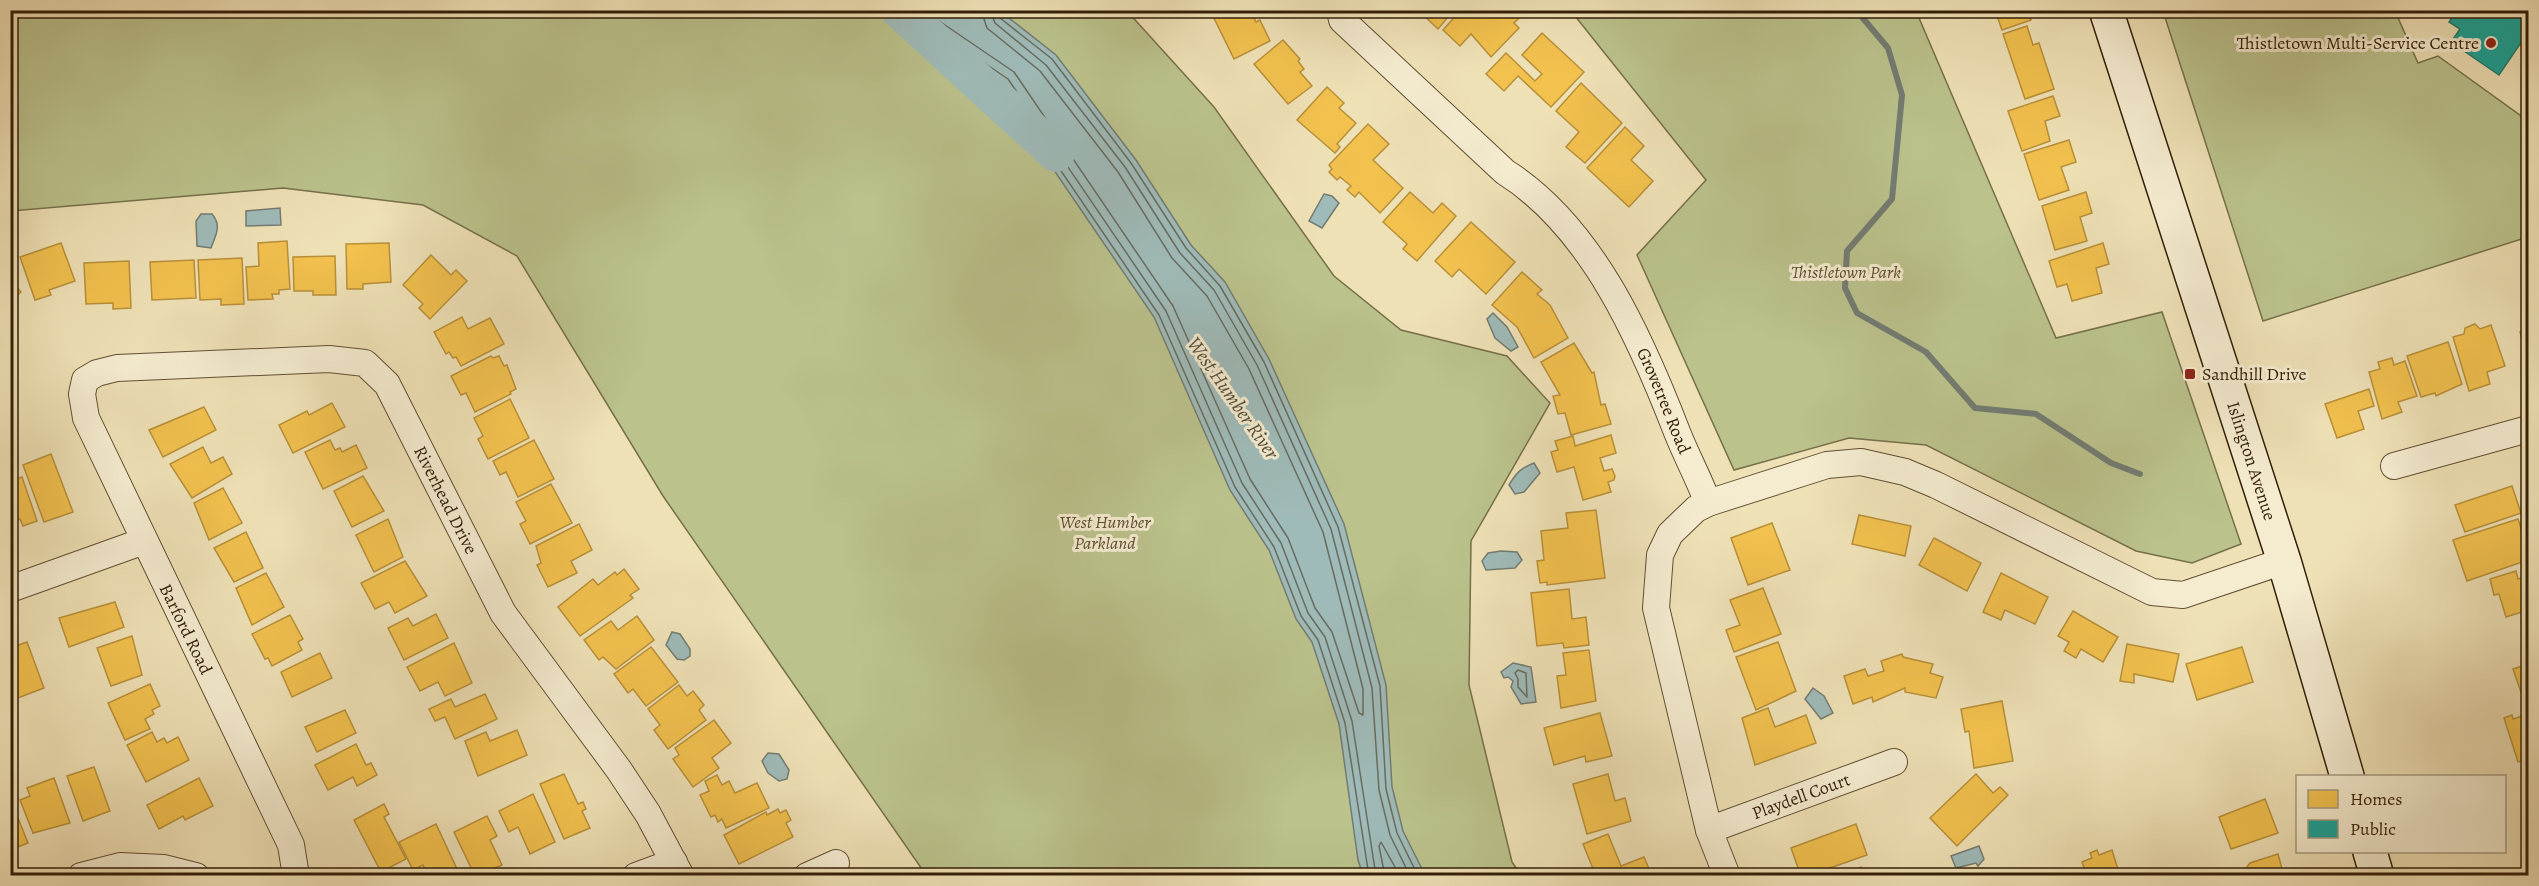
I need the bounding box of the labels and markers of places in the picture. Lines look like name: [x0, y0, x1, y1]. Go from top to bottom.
place label: Thistletown Multi-Service Centre: [2237, 31, 2479, 55]
marker: Thistletown Multi-Service Centre: [2484, 36, 2498, 50]
place label: Sandhill Drive: [2202, 362, 2307, 386]
marker: Sandhill Drive: [2183, 367, 2197, 381]

